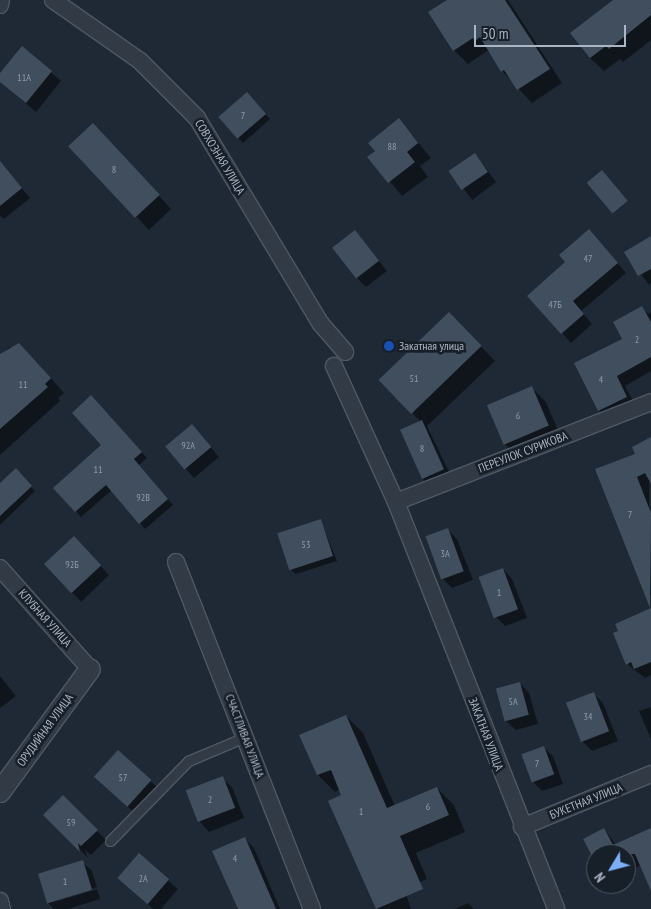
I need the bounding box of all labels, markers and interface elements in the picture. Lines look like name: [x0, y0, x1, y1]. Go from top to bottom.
scale bar: [476, 15, 628, 47]
text: 50 m: [482, 24, 508, 43]
house number: 11А: [17, 72, 31, 84]
house number: 7: [241, 110, 245, 122]
street label: СОВХОЗНАЯ УЛИЦА: [192, 117, 248, 197]
house number: 88: [388, 141, 396, 153]
house number: 8: [112, 164, 116, 176]
house number: 47: [584, 253, 592, 265]
house number: 47Б: [548, 299, 562, 311]
house number: 2: [635, 334, 639, 346]
place label: Закатная улица: [399, 339, 464, 353]
marker: Закатная улица: [383, 340, 395, 352]
house number: 51: [410, 373, 418, 385]
house number: 4: [599, 374, 603, 386]
house number: 11: [19, 379, 27, 391]
house number: 6: [516, 410, 520, 422]
street label: ПЕРЕУЛОК СУРИКОВА: [476, 428, 570, 476]
house number: 92А: [181, 440, 195, 452]
house number: 8: [420, 443, 424, 455]
house number: 11: [94, 464, 102, 476]
house number: 92В: [136, 492, 150, 504]
house number: 7: [628, 509, 632, 521]
house number: 53: [302, 539, 310, 551]
house number: 3А: [440, 548, 450, 560]
house number: 92Б: [65, 559, 79, 571]
street label: КЛУБНАЯ УЛИЦА: [15, 586, 75, 650]
house number: 1: [497, 587, 501, 599]
street label: ОРУДИЙНАЯ УЛИЦА: [14, 691, 76, 769]
street label: СЧАСТЛИВАЯ УЛИЦА: [222, 692, 268, 780]
street label: ЗАКАТНАЯ УЛИЦА: [465, 695, 507, 773]
house number: 5А: [508, 696, 518, 708]
house number: 34: [584, 711, 592, 723]
house number: 7: [535, 758, 539, 770]
house number: 57: [119, 772, 127, 784]
street label: БУКЕТНАЯ УЛИЦА: [547, 780, 625, 822]
house number: 2: [208, 794, 212, 806]
house number: 6: [426, 801, 430, 813]
house number: 1: [359, 806, 363, 818]
house number: 59: [67, 817, 75, 829]
north arrow: [586, 844, 636, 894]
house number: 4: [233, 853, 237, 865]
text: N: [590, 869, 609, 886]
house number: 2А: [138, 873, 148, 885]
house number: 1: [63, 876, 67, 888]

